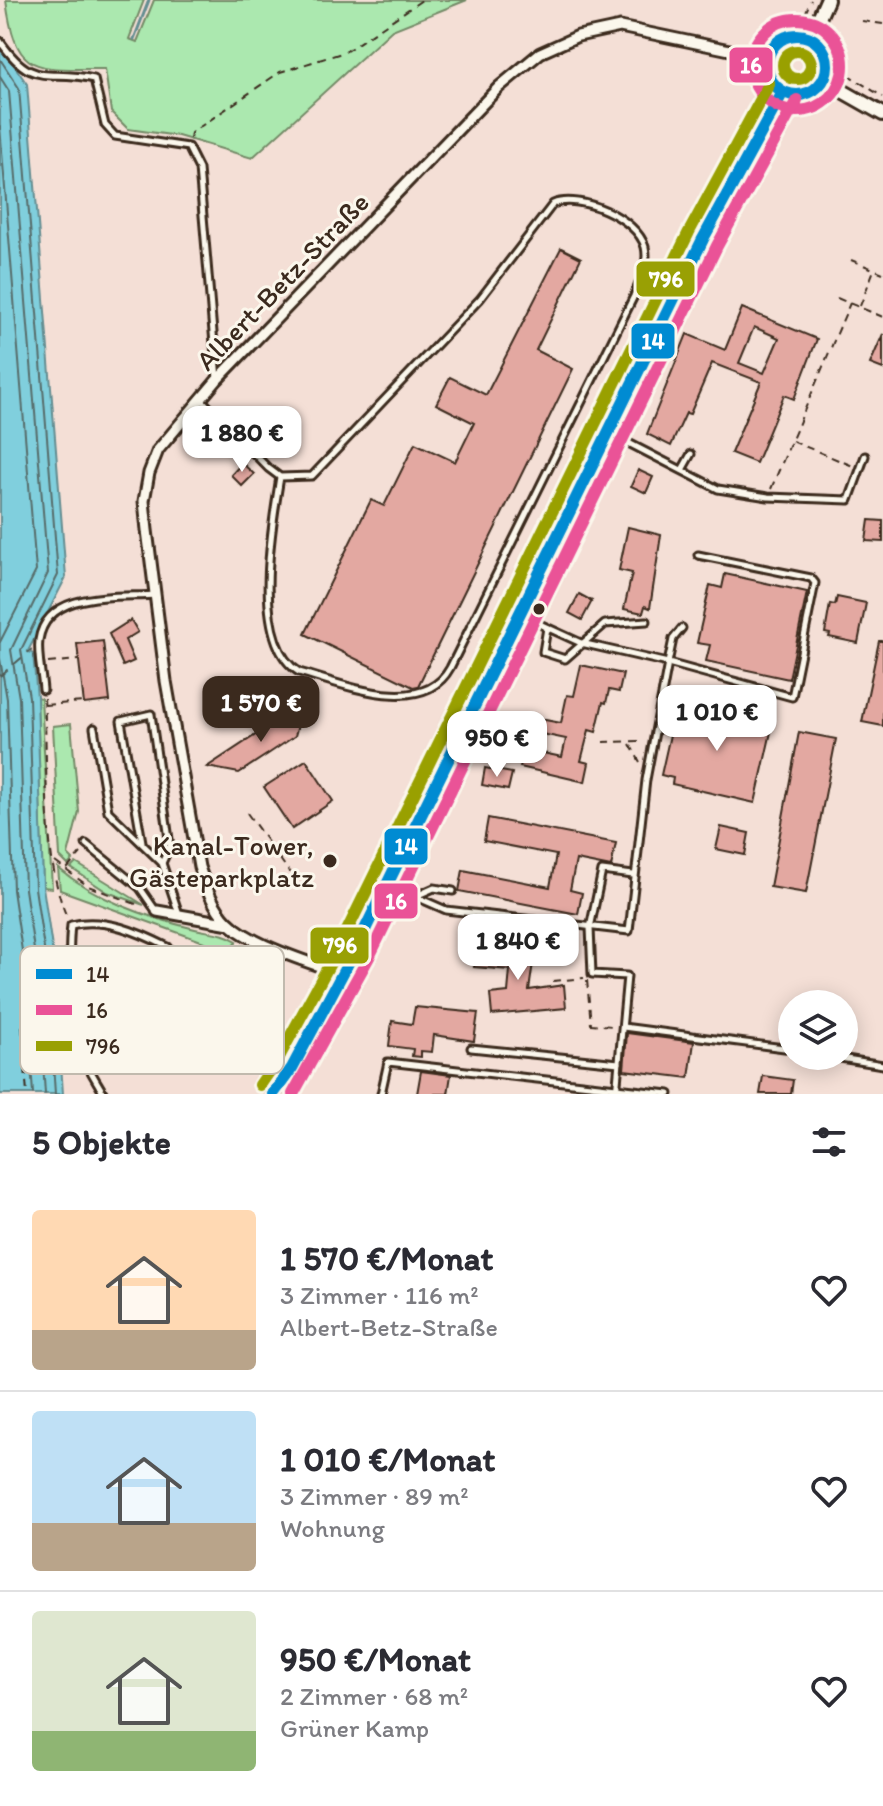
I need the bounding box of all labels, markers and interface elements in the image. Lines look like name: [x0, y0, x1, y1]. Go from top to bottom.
line badge: 16: [728, 46, 774, 84]
text: 16: [740, 52, 762, 79]
street label: Albert-Betz-Straße: [188, 185, 376, 377]
line badge: 796: [635, 260, 696, 298]
text: 796: [648, 266, 683, 293]
line badge: 14: [630, 322, 676, 360]
text: 14: [641, 328, 665, 355]
pin: 1 880 €: [168, 406, 316, 474]
text: 1 880 €: [200, 416, 284, 448]
unlabelled marker: [531, 601, 547, 617]
pin: 1 570 €: [187, 676, 335, 744]
pin: 1 010 €: [643, 685, 791, 753]
text: 1 570 €: [220, 686, 302, 718]
text: 1 010 €: [676, 695, 758, 727]
pin: 950 €: [441, 711, 553, 779]
text: 950 €: [465, 721, 529, 753]
line badge: 14: [383, 827, 429, 866]
place label: Kanal-Tower, Gästeparkplatz: [129, 828, 314, 894]
text: 14: [394, 833, 418, 860]
marker: Kanal-Tower, Gästeparkplatz: [321, 852, 339, 870]
line badge: 16: [373, 882, 419, 920]
text: 16: [385, 888, 407, 915]
pin: 1 840 €: [444, 914, 592, 982]
text: 1 840 €: [476, 924, 560, 956]
line badge: 796: [309, 926, 370, 965]
text: 796: [322, 932, 357, 959]
legend: [20, 946, 284, 1074]
text: 14: [86, 961, 109, 988]
map controls: [778, 990, 858, 1070]
button: layers: [778, 990, 858, 1070]
text: 16: [86, 997, 108, 1024]
text: 796: [86, 1033, 120, 1060]
icon: filters: [807, 1120, 851, 1164]
text: 5 Objekte: [32, 1122, 171, 1163]
text: 1 570 €/Monat: [280, 1238, 493, 1279]
icon: home: [96, 1242, 192, 1338]
icon: heart: [807, 1268, 851, 1312]
text: 3 Zimmer · 116 m²: [280, 1279, 479, 1311]
text: Albert-Betz-Straße: [280, 1311, 498, 1343]
text: 1 010 €/Monat: [280, 1439, 495, 1480]
icon: home: [96, 1443, 192, 1539]
icon: heart: [807, 1469, 851, 1513]
text: 3 Zimmer · 89 m²: [280, 1480, 469, 1512]
text: Wohnung: [280, 1512, 385, 1544]
text: 950 €/Monat: [280, 1639, 471, 1680]
icon: home: [96, 1643, 192, 1739]
icon: heart: [807, 1669, 851, 1713]
text: 2 Zimmer · 68 m²: [280, 1680, 468, 1712]
text: Grüner Kamp: [280, 1712, 429, 1744]

